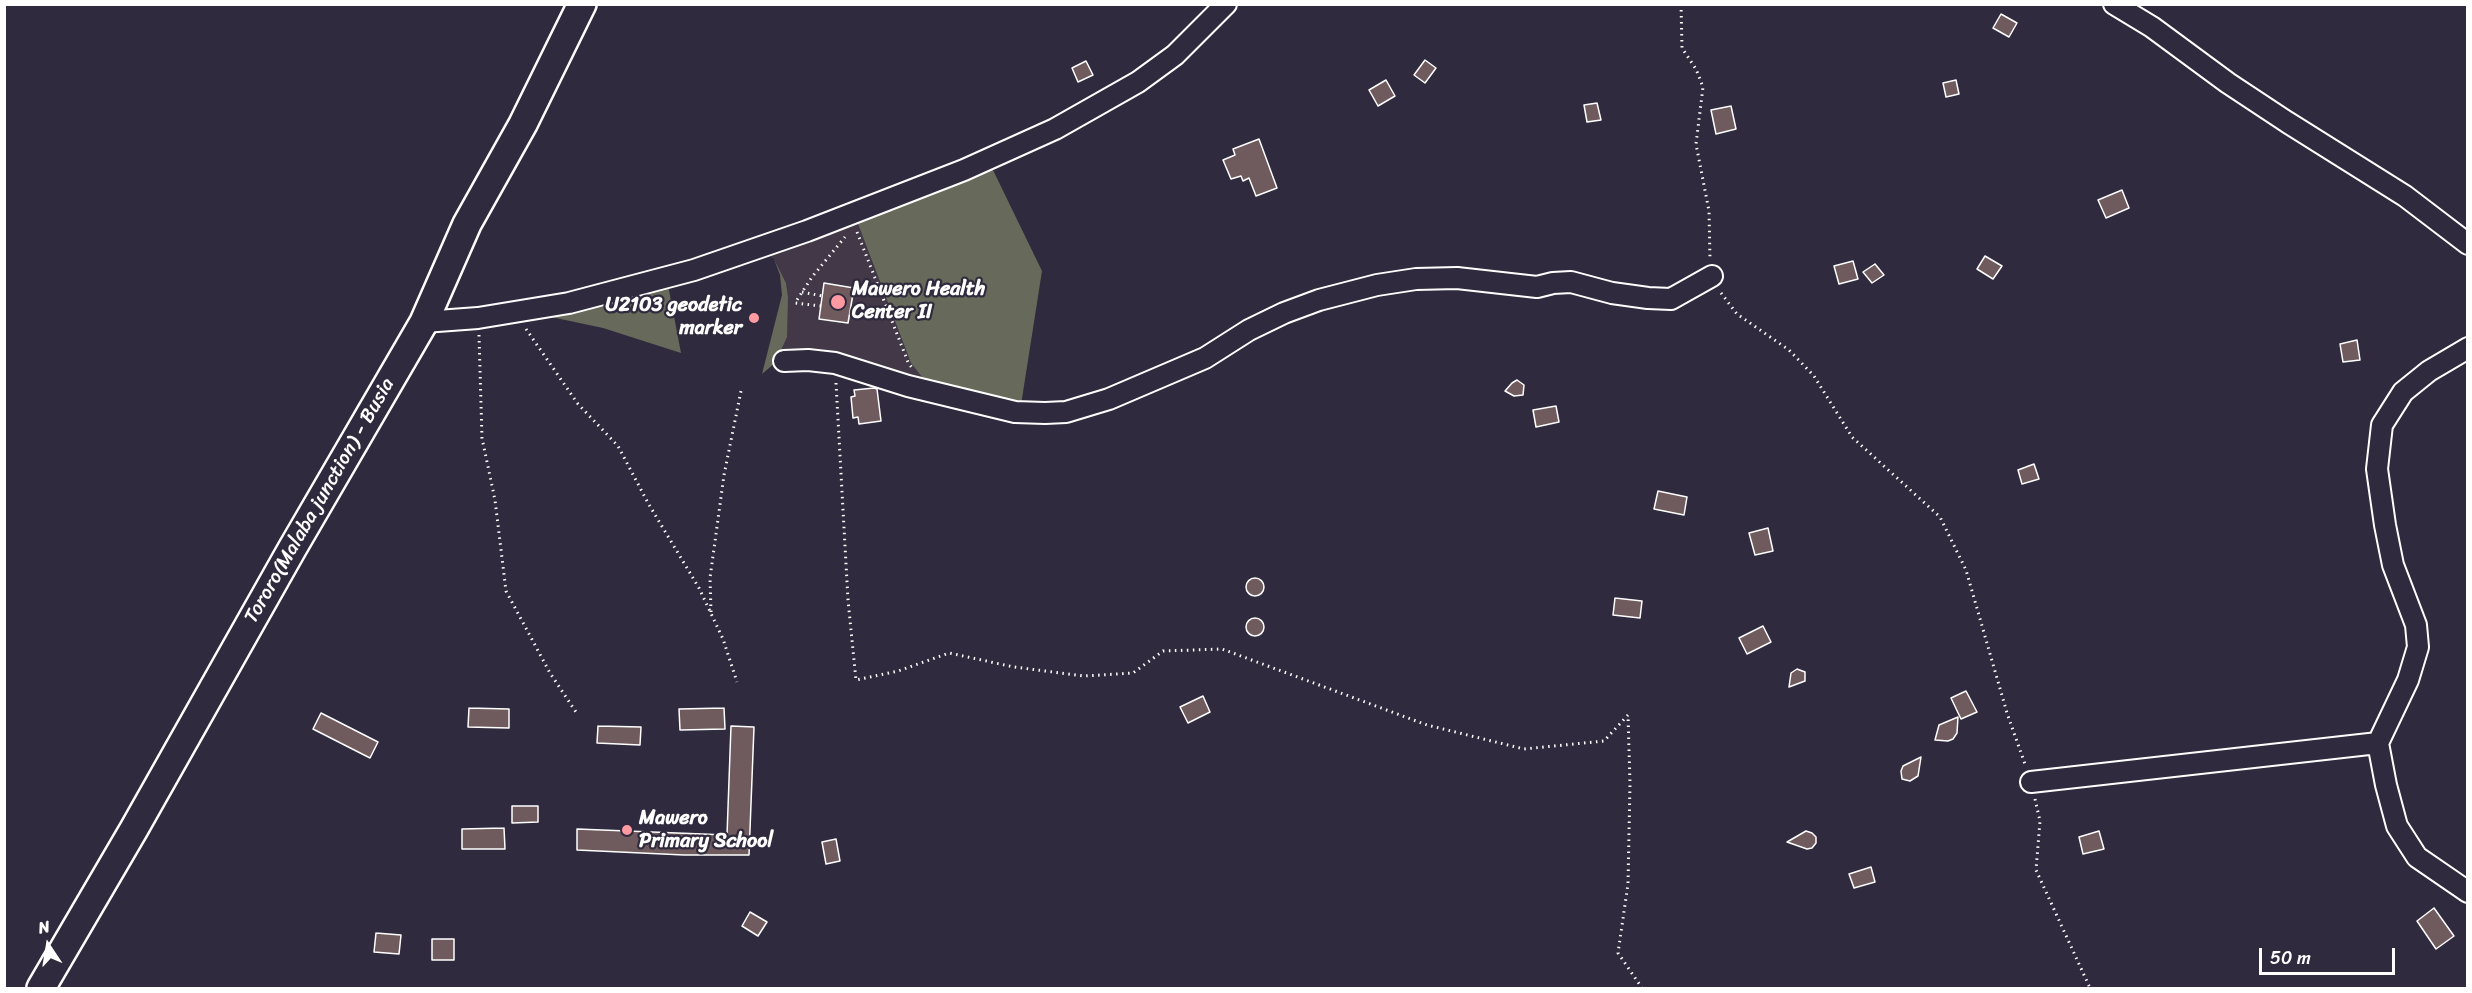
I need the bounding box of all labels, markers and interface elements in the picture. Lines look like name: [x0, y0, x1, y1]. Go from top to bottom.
place label: Mawero Health Center II: [852, 278, 985, 325]
marker: Mawero Health Center II: [829, 293, 847, 311]
place label: U2103 geodetic marker: [606, 294, 742, 341]
marker: U2103 geodetic marker: [747, 311, 761, 325]
street label: Tororo(Malaba junction) - Busia: [240, 374, 400, 628]
place label: Mawero Primary School: [639, 807, 773, 854]
marker: Mawero Primary School: [620, 823, 634, 837]
text: N: [36, 912, 53, 942]
north arrow: [18, 915, 78, 975]
scale bar: [2262, 936, 2398, 974]
text: 50 m: [2270, 942, 2311, 974]

